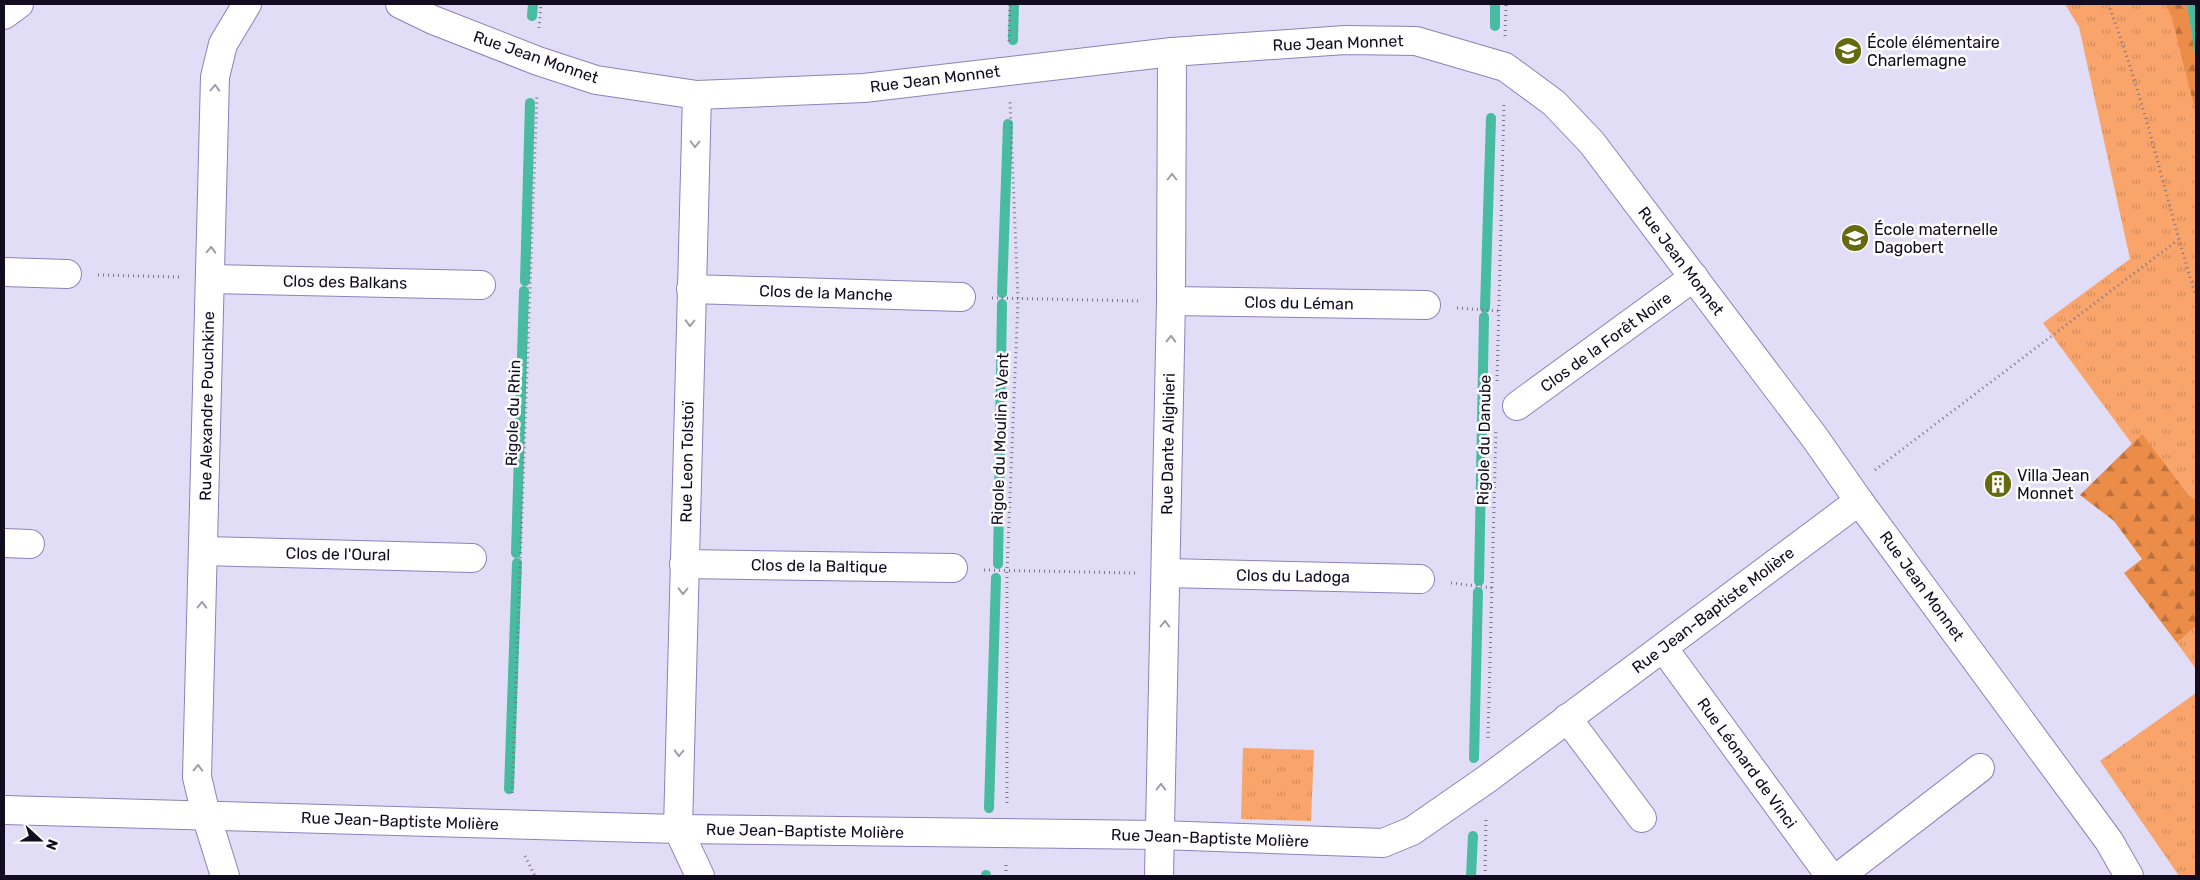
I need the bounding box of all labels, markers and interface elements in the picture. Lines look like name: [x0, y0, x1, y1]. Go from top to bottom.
street label: Rue Jean Monnet: [471, 27, 601, 87]
street label: Rue Jean Monnet: [1272, 31, 1404, 55]
place label: École élémentaire Charlemagne: [1867, 33, 2000, 70]
school or university icon: École élémentaire Charlemagne: [1833, 36, 1863, 66]
street label: Rue Jean Monnet: [869, 62, 1001, 96]
one-way arrow: [210, 84, 220, 92]
one-way arrow: [689, 140, 700, 148]
one-way arrow: [1167, 173, 1177, 180]
street label: Rue Jean Monnet: [1634, 203, 1728, 319]
place label: École maternelle Dagobert: [1874, 220, 1998, 257]
school or university icon: École maternelle Dagobert: [1840, 223, 1870, 253]
one-way arrow: [205, 246, 216, 254]
street label: Clos des Balkans: [283, 271, 407, 293]
street label: Clos de la Manche: [759, 281, 893, 305]
street label: Clos de la Forêt Noire: [1537, 288, 1675, 396]
street label: Clos du Léman: [1244, 293, 1354, 313]
street label: Rue Alexandre Pouchkine: [196, 311, 218, 501]
one-way arrow: [685, 320, 695, 328]
one-way arrow: [1165, 335, 1176, 343]
street label: Rigole du Moulin à Vent: [987, 352, 1013, 526]
street label: Rigole du Rhin: [502, 359, 524, 467]
street label: Rue Dante Alighieri: [1157, 373, 1179, 515]
street label: Rigole du Danube: [1473, 375, 1495, 505]
street label: Rue Leon Tolstoï: [676, 400, 698, 523]
place label: Villa Jean Monnet: [2017, 466, 2089, 503]
building icon: Villa Jean Monnet: [1983, 469, 2013, 499]
street label: Rue Jean Monnet: [1876, 527, 1968, 645]
street label: Rue Jean-Baptiste Molière: [1628, 543, 1798, 677]
street label: Clos de l'Oural: [285, 544, 391, 564]
street label: Clos de la Baltique: [751, 555, 887, 577]
street label: Clos du Ladoga: [1236, 566, 1350, 586]
one-way arrow: [678, 587, 689, 595]
one-way arrow: [196, 601, 207, 609]
one-way arrow: [1159, 620, 1170, 628]
street label: Rue Léonard de Vinci: [1693, 694, 1801, 832]
one-way arrow: [674, 750, 685, 758]
one-way arrow: [192, 763, 203, 771]
one-way arrow: [1156, 782, 1166, 790]
street label: Rue Jean-Baptiste Molière: [301, 808, 499, 834]
north arrow: [15, 815, 65, 865]
street label: Rue Jean-Baptiste Molière: [706, 820, 904, 842]
street label: Rue Jean-Baptiste Molière: [1111, 825, 1309, 851]
text: N: [42, 837, 61, 852]

